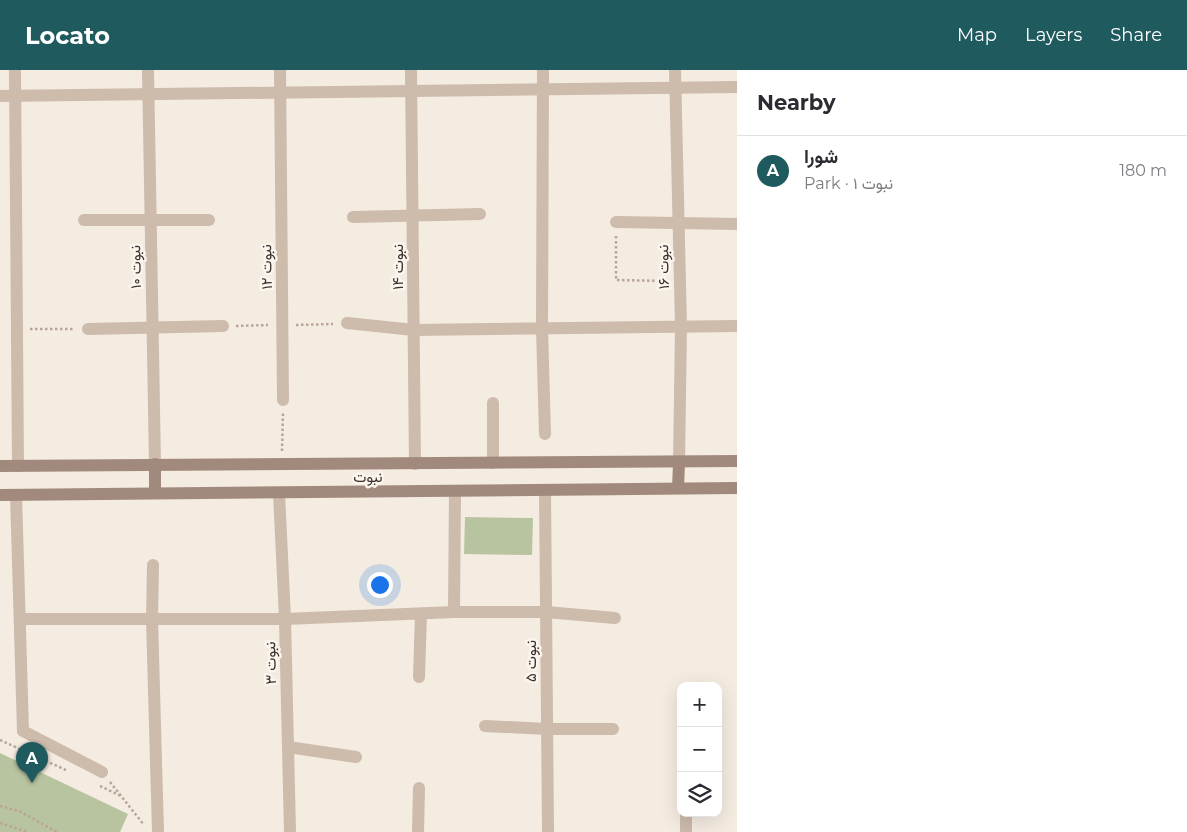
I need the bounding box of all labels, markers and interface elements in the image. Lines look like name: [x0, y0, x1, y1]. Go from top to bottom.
text: Locato: [25, 21, 110, 50]
text: Map: [957, 24, 997, 46]
text: Layers: [1025, 24, 1082, 46]
text: Share: [1110, 24, 1162, 46]
text: Nearby: [757, 90, 836, 115]
text: شورا: [804, 145, 838, 168]
text: A: [767, 161, 779, 180]
text: 180 m: [1119, 161, 1167, 180]
text: Park · نبوت ۱: [804, 174, 893, 193]
street label: نبوت ۱۲: [256, 244, 276, 290]
street label: نبوت ۱۴: [388, 244, 407, 290]
street label: نبوت ۱۶: [653, 244, 673, 290]
street label: نبوت ۱۰: [125, 245, 145, 289]
street label: نبوت: [353, 467, 383, 486]
your location: [367, 572, 393, 598]
street label: نبوت ۵: [521, 640, 540, 682]
street label: نبوت ۳: [260, 641, 280, 685]
map controls: [677, 682, 722, 817]
button: +: [677, 682, 722, 727]
button: −: [677, 727, 722, 772]
pin: A: [16, 742, 48, 783]
button: layers: [677, 772, 722, 817]

